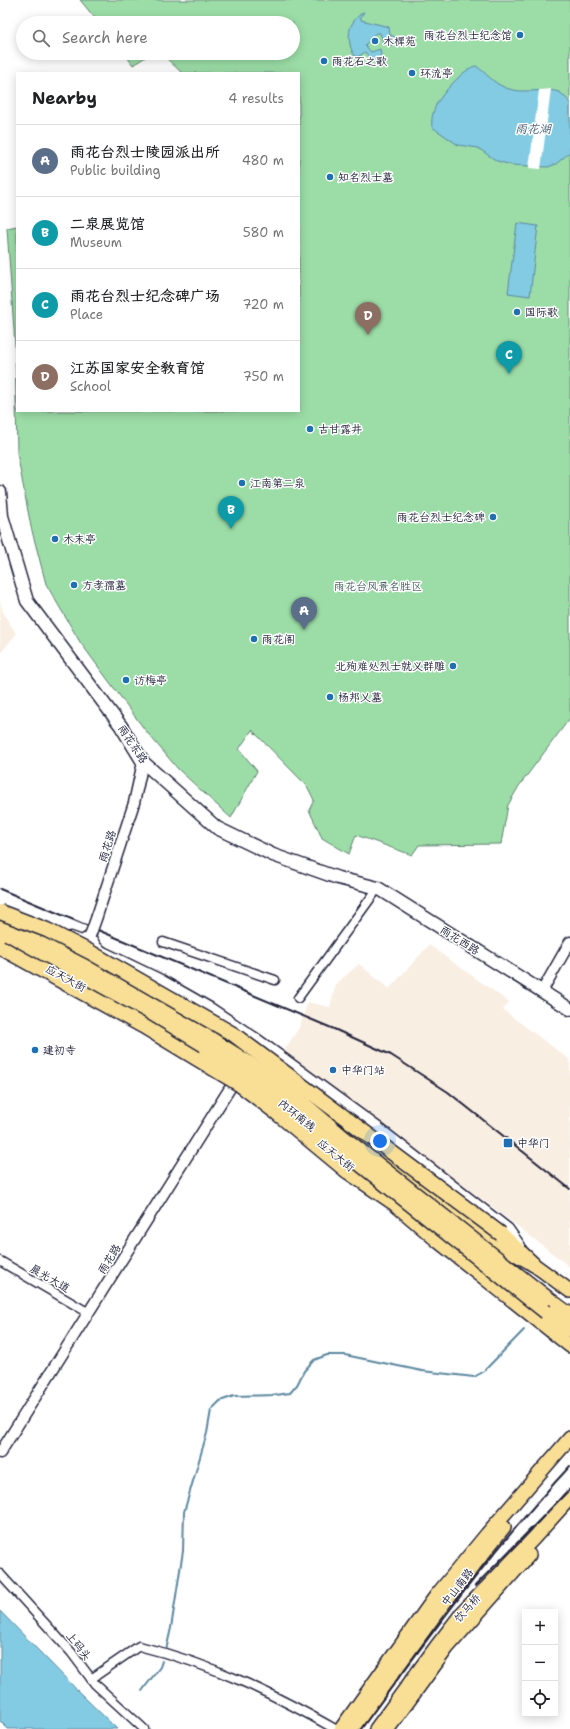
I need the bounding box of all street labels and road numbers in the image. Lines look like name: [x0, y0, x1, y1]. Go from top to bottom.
street label: 雨花东路: [114, 722, 151, 767]
street label: 雨花路: [95, 828, 120, 864]
street label: 雨花西路: [437, 922, 482, 958]
street label: 应天大街: [43, 961, 90, 996]
street label: 内环南线: [275, 1096, 319, 1135]
street label: 应天大街: [314, 1136, 358, 1176]
street label: 雨花路: [94, 1241, 125, 1277]
street label: 晨光大道: [27, 1261, 73, 1296]
street label: 中山南路: [438, 1565, 477, 1609]
street label: 饮马桥: [451, 1591, 484, 1626]
street label: 上码头: [62, 1629, 95, 1664]

